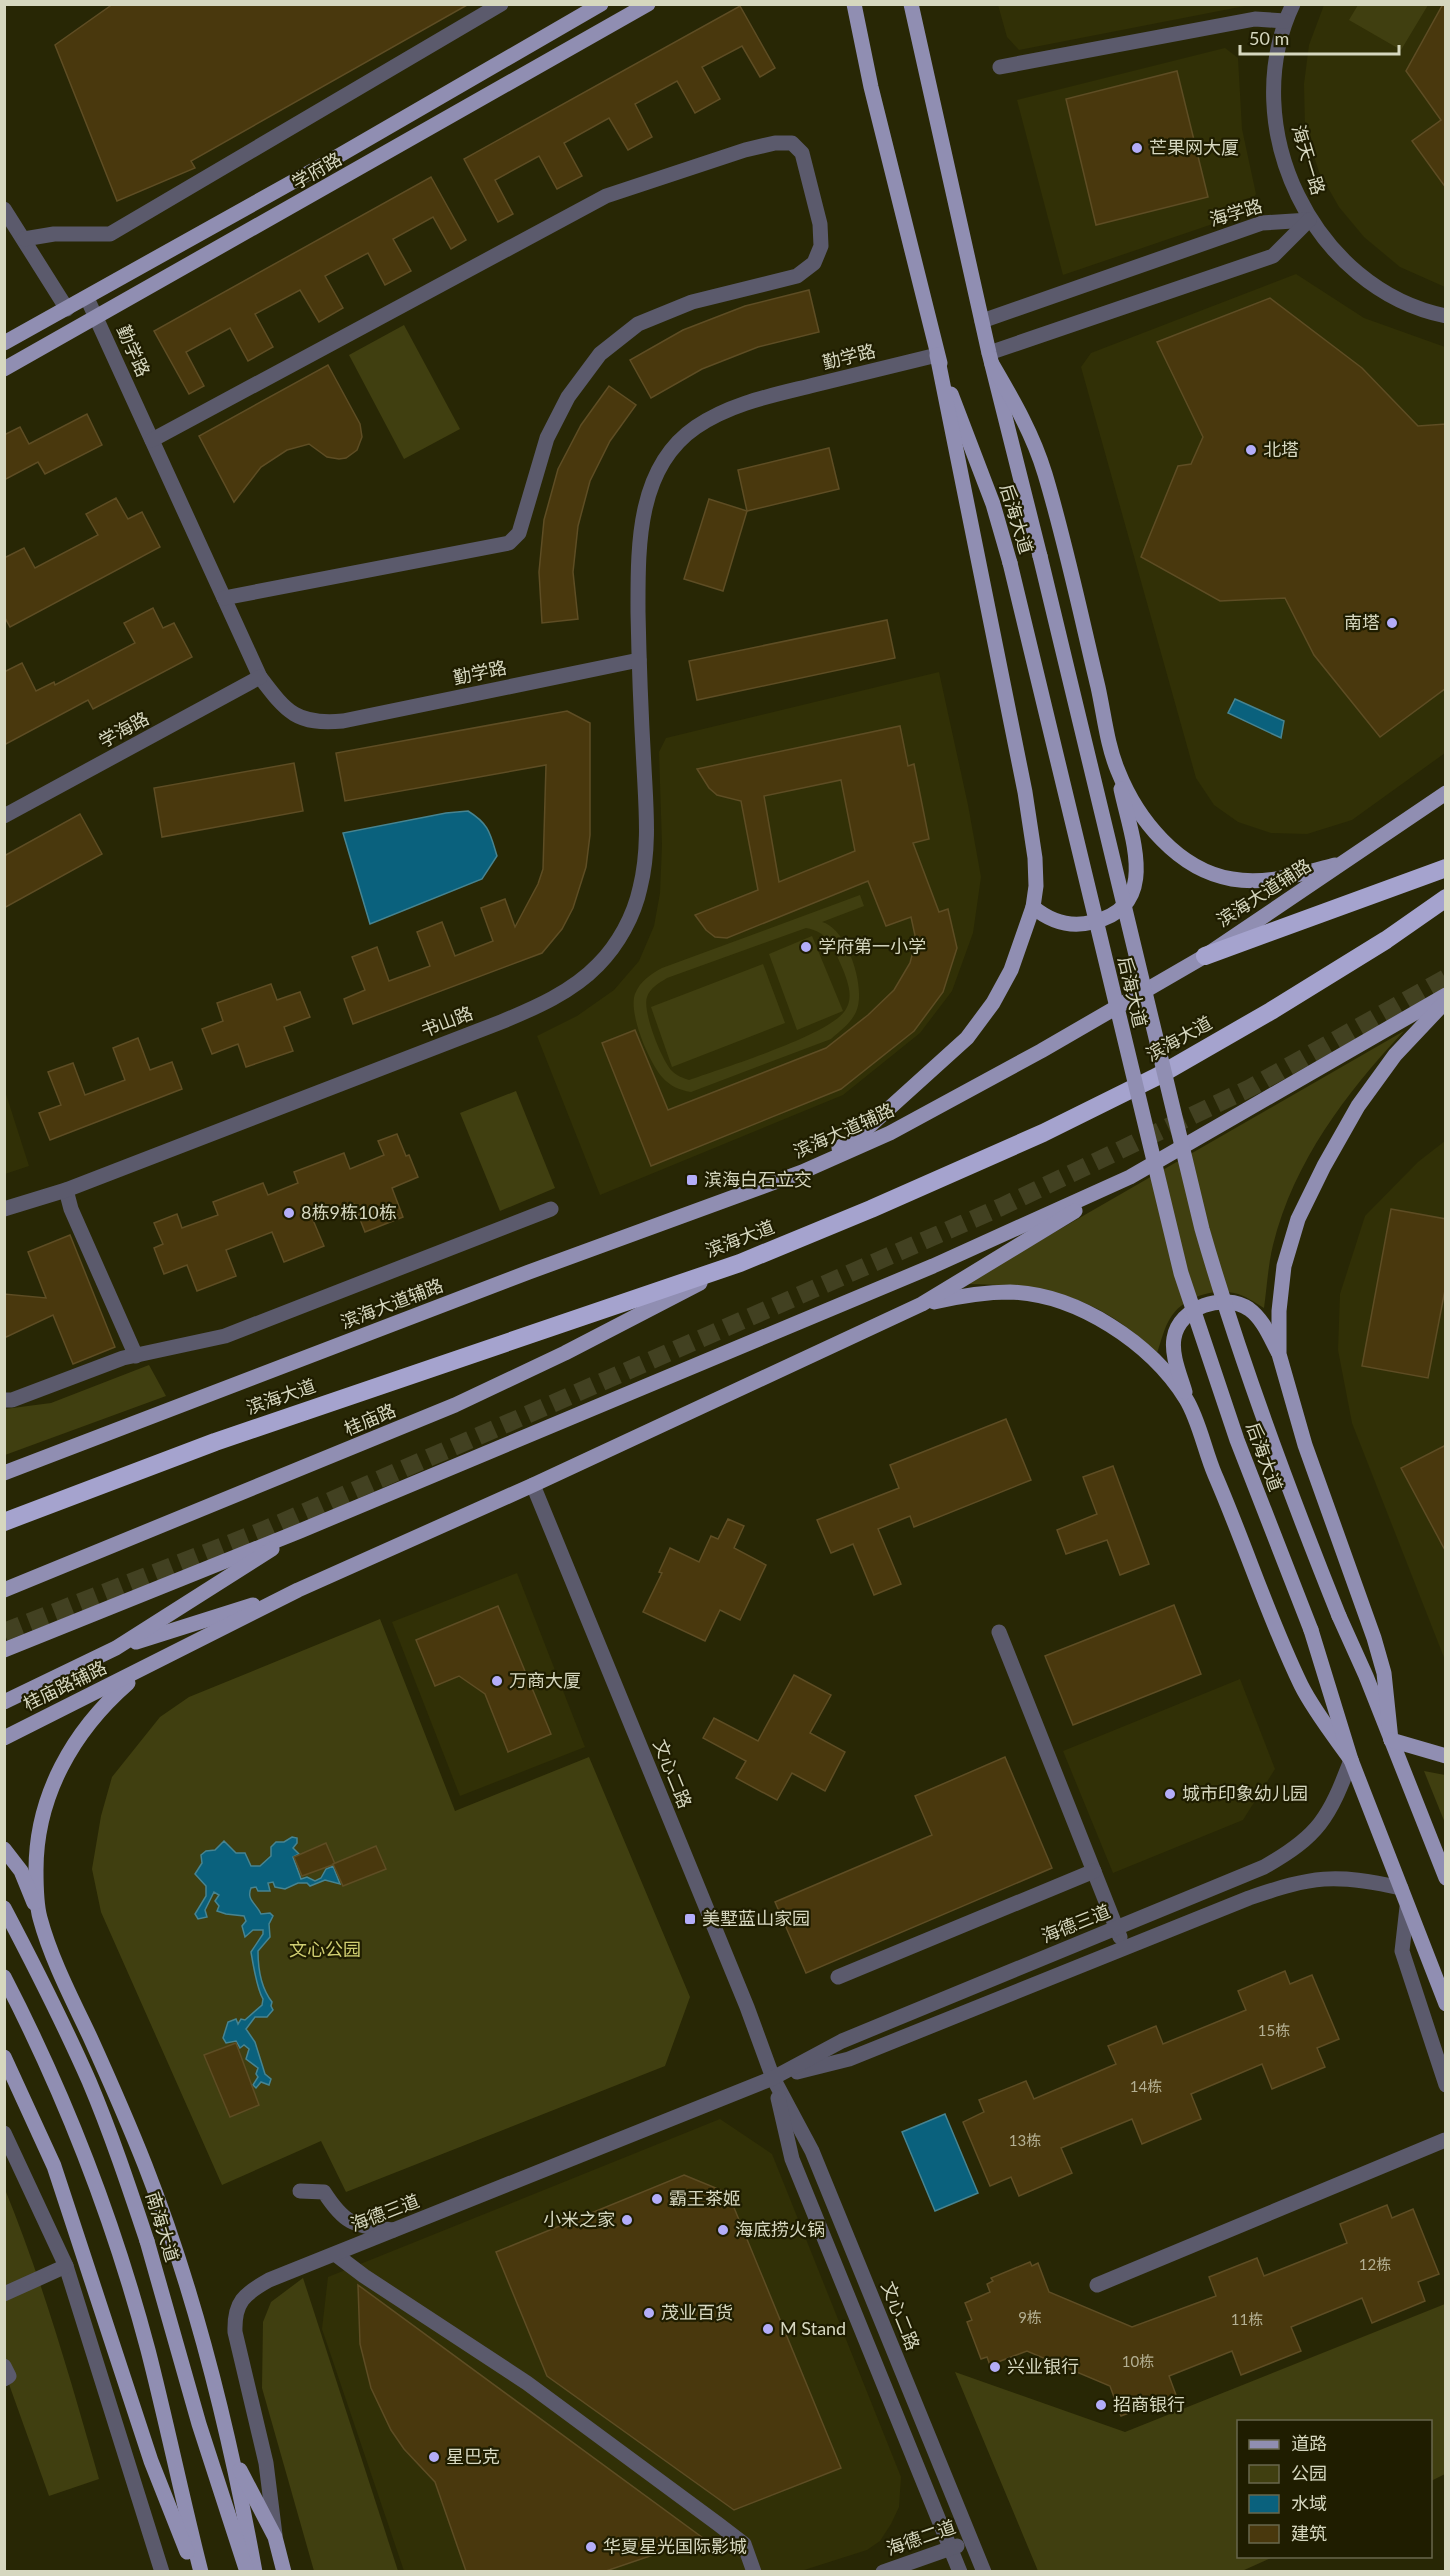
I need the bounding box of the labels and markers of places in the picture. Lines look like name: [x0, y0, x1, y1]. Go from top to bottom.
place label: 芒果网大厦: [1149, 136, 1239, 158]
marker: 芒果网大厦: [1130, 141, 1144, 155]
place label: 北塔: [1263, 438, 1299, 460]
marker: 北塔: [1244, 443, 1258, 457]
place label: 南塔: [1344, 611, 1380, 633]
marker: 南塔: [1385, 616, 1399, 630]
place label: 学府第一小学: [818, 935, 926, 957]
marker: 学府第一小学: [799, 940, 813, 954]
place label: 滨海白石立交: [704, 1168, 812, 1190]
marker: 滨海白石立交: [685, 1173, 699, 1187]
place label: 8栋9栋10栋: [301, 1201, 397, 1223]
marker: 8栋9栋10栋: [282, 1206, 296, 1220]
place label: 万商大厦: [509, 1669, 581, 1691]
marker: 万商大厦: [490, 1674, 504, 1688]
place label: 城市印象幼儿园: [1182, 1782, 1308, 1804]
marker: 城市印象幼儿园: [1163, 1787, 1177, 1801]
place label: 美墅蓝山家园: [702, 1907, 810, 1929]
marker: 美墅蓝山家园: [683, 1912, 697, 1926]
place label: 霸王茶姬: [669, 2187, 741, 2209]
marker: 霸王茶姬: [650, 2192, 664, 2206]
place label: 小米之家: [543, 2208, 615, 2230]
marker: 小米之家: [620, 2213, 634, 2227]
place label: 海底捞火锅: [735, 2218, 825, 2240]
marker: 海底捞火锅: [716, 2223, 730, 2237]
place label: 茂业百货: [661, 2301, 733, 2323]
marker: 茂业百货: [642, 2306, 656, 2320]
place label: M Stand: [780, 2317, 846, 2339]
marker: M Stand: [761, 2322, 775, 2336]
place label: 兴业银行: [1007, 2355, 1079, 2377]
marker: 兴业银行: [988, 2360, 1002, 2374]
place label: 招商银行: [1113, 2393, 1185, 2415]
marker: 招商银行: [1094, 2398, 1108, 2412]
place label: 星巴克: [446, 2445, 500, 2467]
marker: 星巴克: [427, 2450, 441, 2464]
place label: 华夏星光国际影城: [603, 2535, 747, 2557]
marker: 华夏星光国际影城: [584, 2540, 598, 2554]

